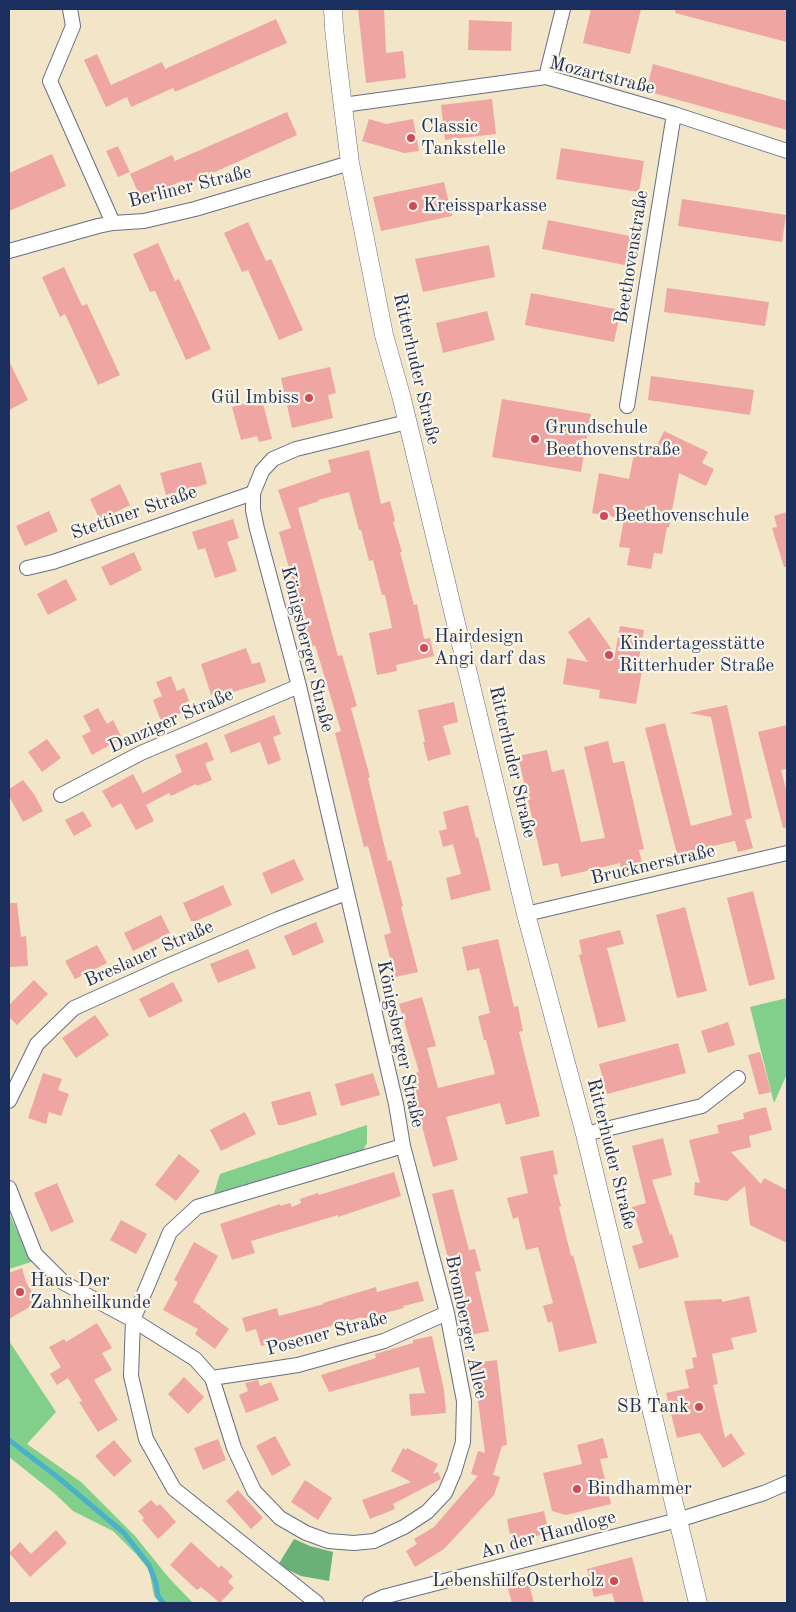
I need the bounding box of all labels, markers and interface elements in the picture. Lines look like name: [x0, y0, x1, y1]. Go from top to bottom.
street label: Mozartstraße: [547, 52, 657, 100]
place label: Classic Tankstelle: [421, 116, 506, 160]
marker: Classic Tankstelle: [405, 132, 417, 144]
street label: Berliner Straße: [126, 161, 254, 213]
street label: Beethovenstraße: [610, 188, 654, 326]
place label: Kreissparkasse: [423, 195, 547, 217]
marker: Kreissparkasse: [407, 200, 419, 212]
street label: Ritterhuder Straße: [387, 291, 445, 447]
place label: Gül Imbiss: [211, 387, 299, 409]
marker: Gül Imbiss: [303, 392, 315, 404]
place label: Grundschule Beethovenstraße: [545, 417, 680, 461]
marker: Grundschule Beethovenstraße: [529, 433, 541, 445]
street label: Stettiner Straße: [68, 481, 200, 545]
place label: Beethovenschule: [614, 505, 749, 527]
marker: Beethovenschule: [598, 510, 610, 522]
street label: Königsberger Straße: [275, 564, 339, 734]
place label: Hairdesign Angi darf das: [434, 626, 546, 670]
place label: Kindertagesstätte Ritterhuder Straße: [619, 633, 774, 677]
marker: Hairdesign Angi darf das: [418, 642, 430, 654]
marker: Kindertagesstätte Ritterhuder Straße: [603, 649, 615, 661]
street label: Danziger Straße: [105, 683, 237, 759]
street label: Ritterhuder Straße: [483, 684, 541, 840]
street label: Brucknerstraße: [589, 840, 717, 890]
street label: Breslauer Straße: [81, 915, 217, 993]
street label: Königsberger Straße: [371, 958, 429, 1130]
street label: Ritterhuder Straße: [581, 1076, 641, 1232]
street label: Bromberger Allee: [440, 1253, 492, 1401]
place label: Haus Der Zahnheilkunde: [30, 1270, 151, 1314]
marker: Haus Der Zahnheilkunde: [14, 1286, 26, 1298]
street label: Posener Straße: [264, 1307, 390, 1361]
place label: SB Tank: [617, 1396, 689, 1418]
marker: SB Tank: [693, 1401, 705, 1413]
place label: Bindhammer: [587, 1478, 692, 1500]
marker: Bindhammer: [571, 1483, 583, 1495]
street label: An der Handloge: [477, 1506, 619, 1564]
place label: LebenshilfeOsterholz: [432, 1570, 604, 1592]
marker: LebenshilfeOsterholz: [608, 1575, 620, 1587]

